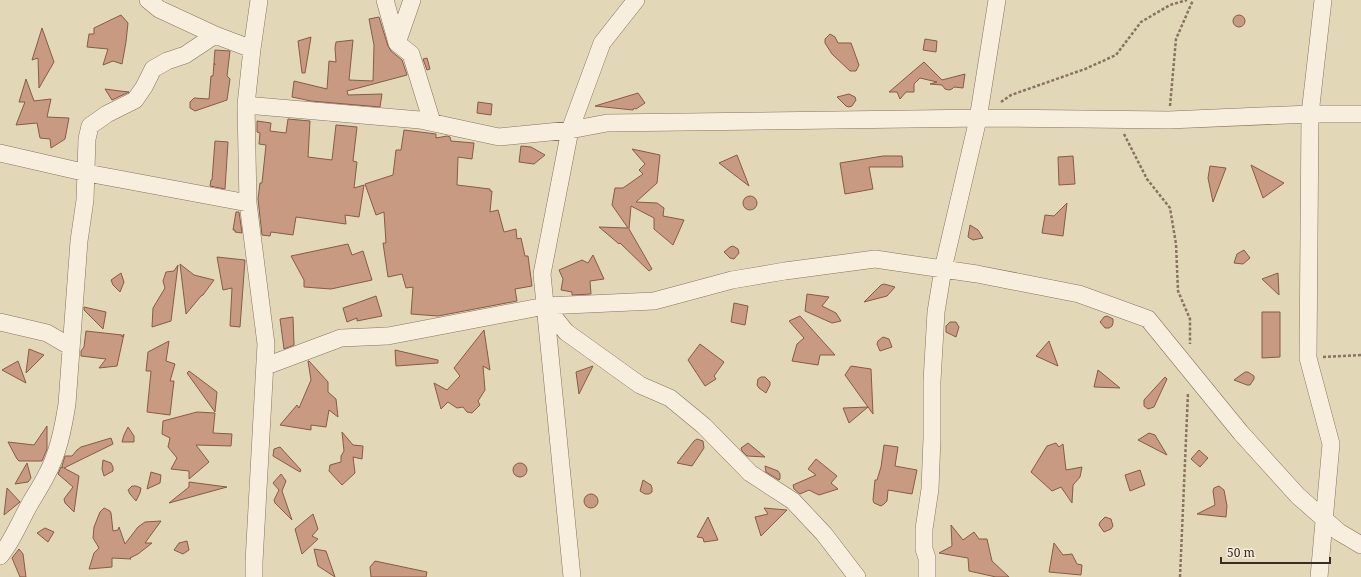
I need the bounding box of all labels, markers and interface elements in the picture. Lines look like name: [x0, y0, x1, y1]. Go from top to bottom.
scale bar: [1221, 539, 1330, 565]
text: 50 m: [1227, 544, 1255, 561]

